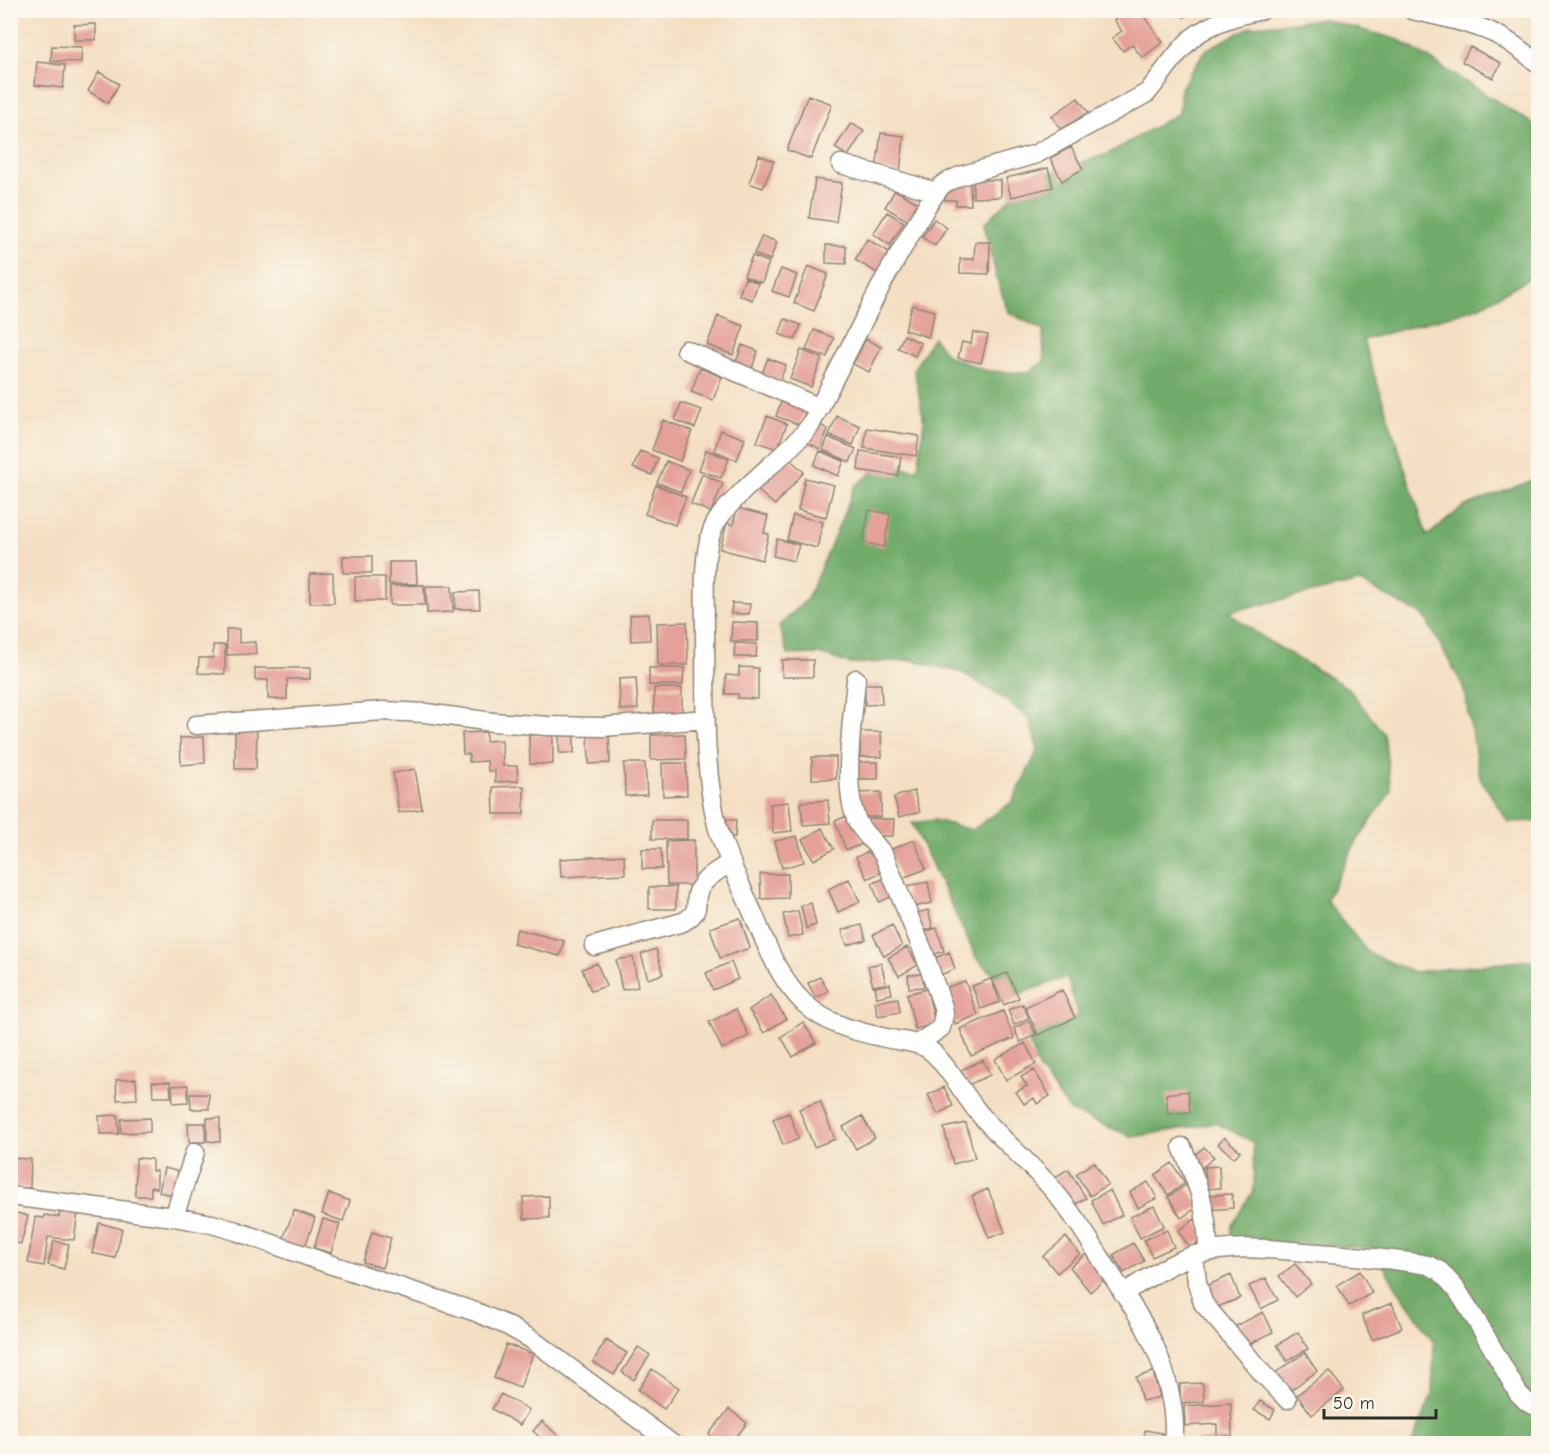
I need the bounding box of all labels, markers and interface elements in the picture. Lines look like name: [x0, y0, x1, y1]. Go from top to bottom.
scale bar: [1324, 1382, 1436, 1420]
text: 50 m: [1333, 1393, 1375, 1414]

